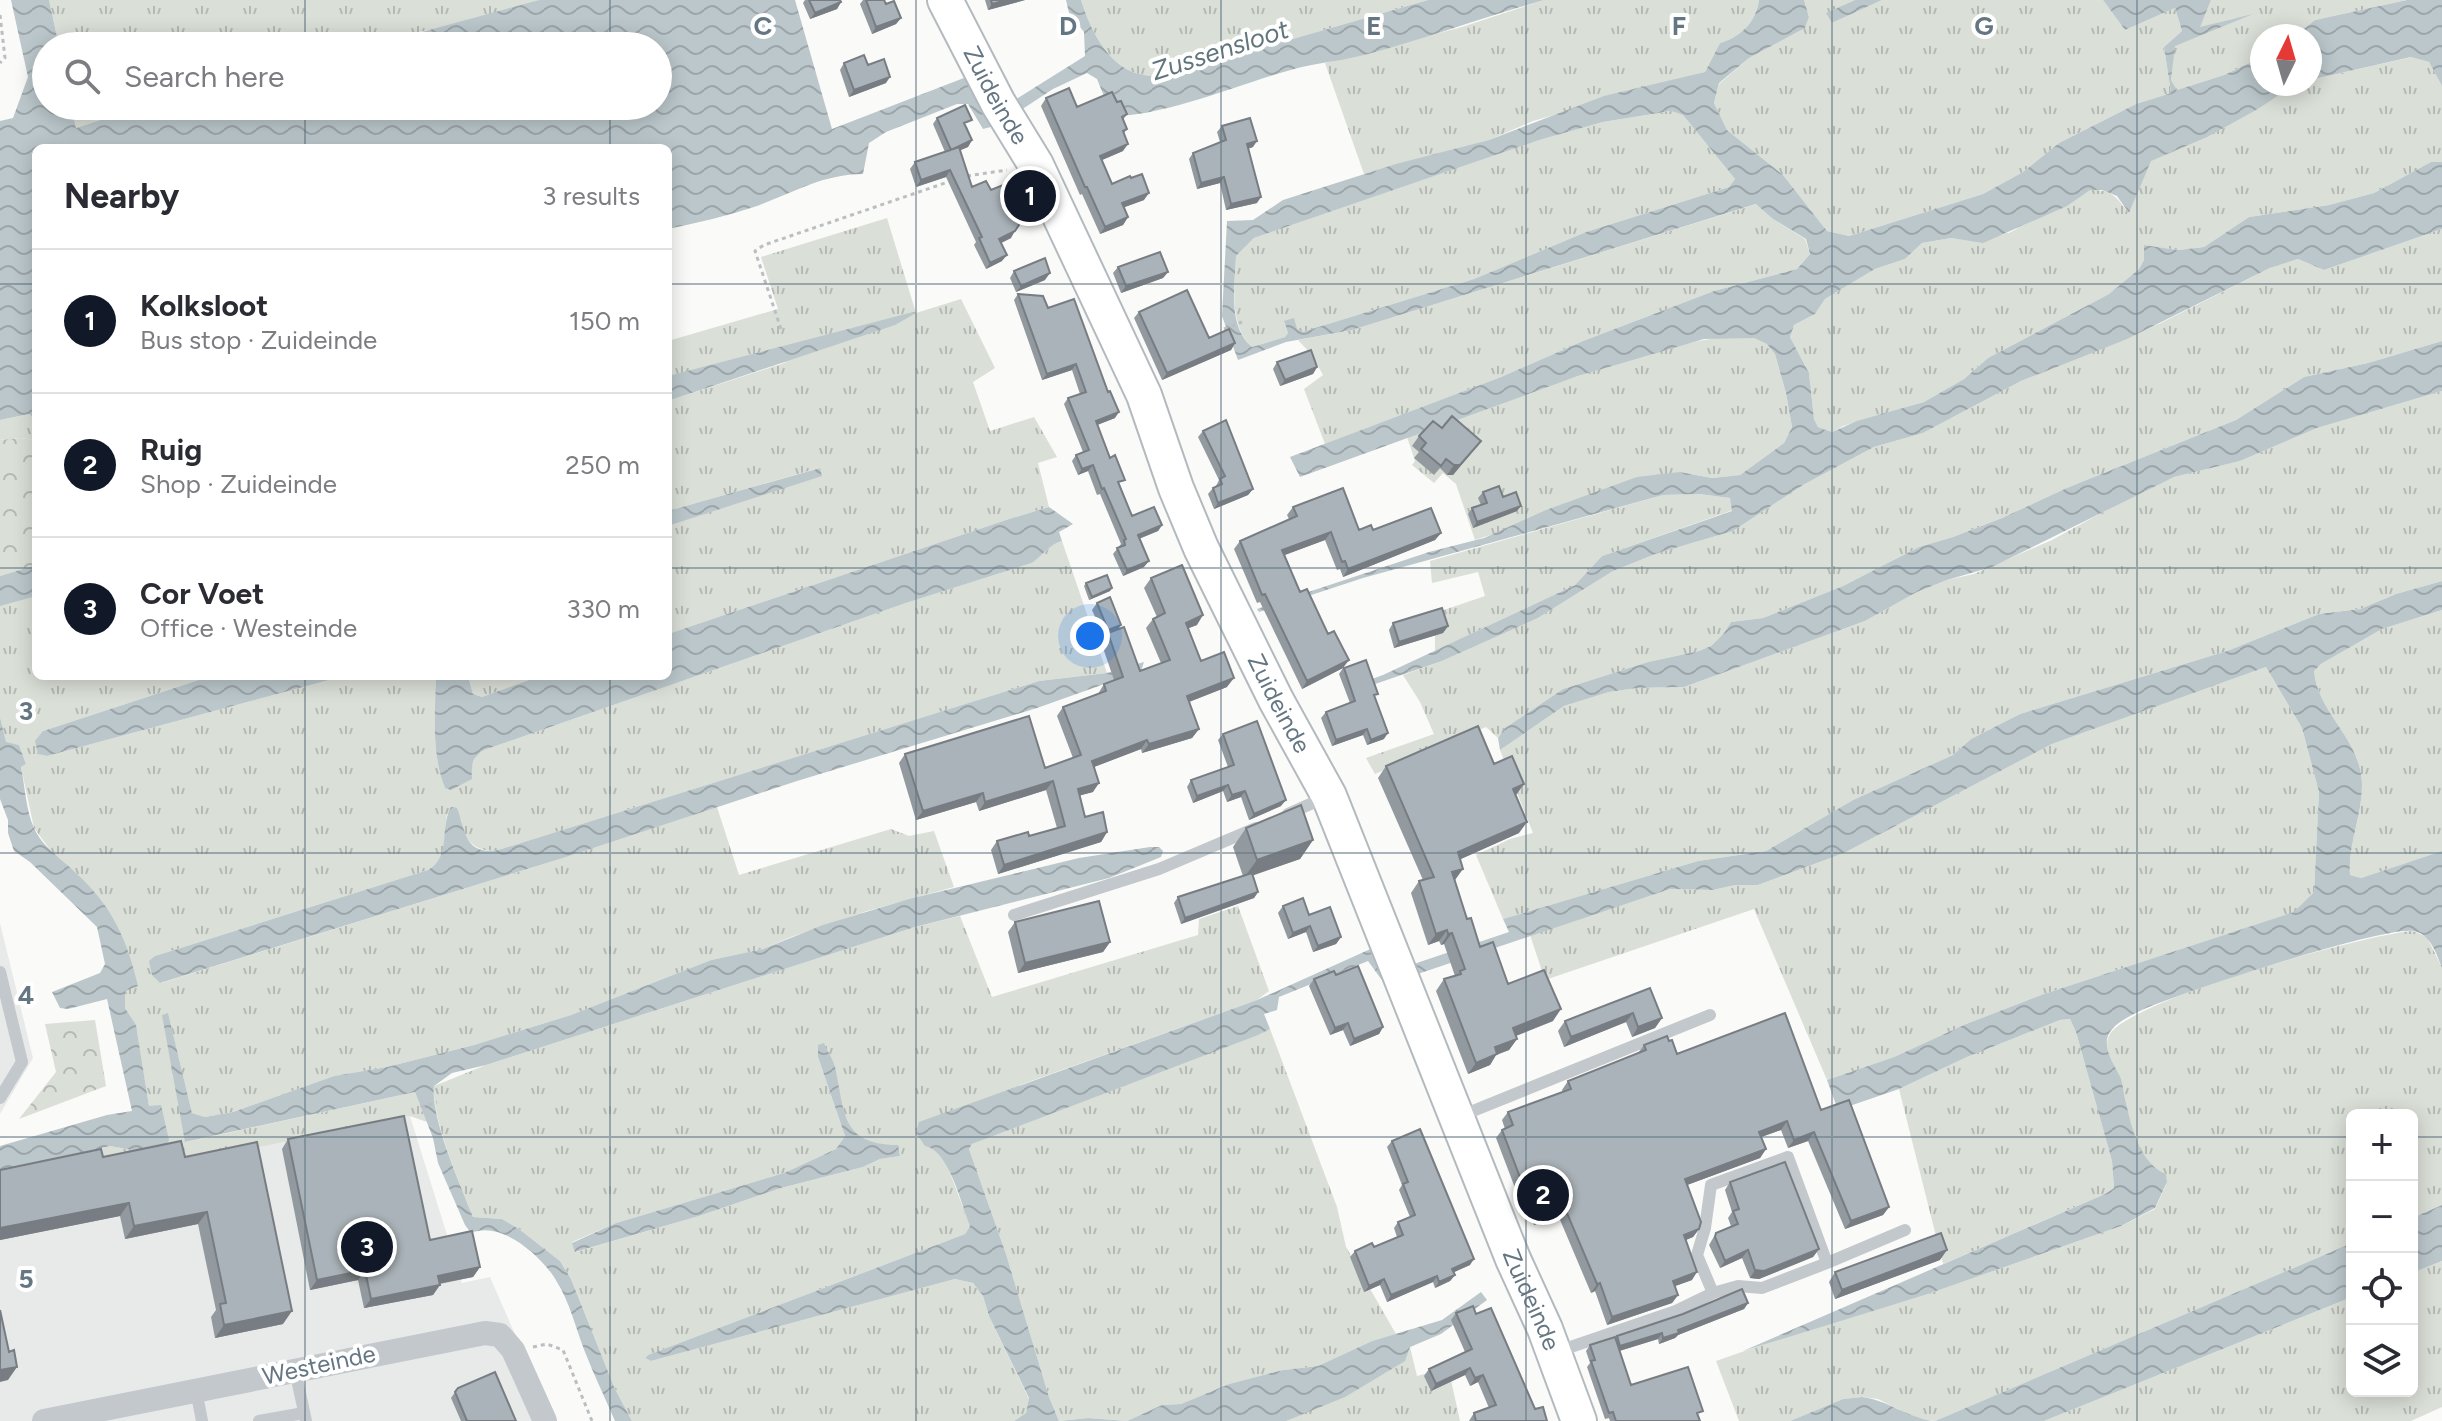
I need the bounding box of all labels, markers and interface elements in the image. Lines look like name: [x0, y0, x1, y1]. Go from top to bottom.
text: C: [754, 10, 773, 42]
text: D: [1059, 10, 1077, 42]
text: E: [1366, 10, 1382, 42]
text: F: [1672, 10, 1686, 42]
text: G: [1974, 10, 1994, 42]
water label: Zussensloot: [1147, 12, 1294, 87]
north arrow: [2250, 24, 2322, 96]
search box: [32, 32, 672, 120]
street label: Zuideinde: [957, 41, 1035, 150]
icon: search: [60, 54, 104, 98]
text: Search here: [124, 58, 284, 95]
pin: 1: [1004, 166, 1056, 226]
text: Nearby: [64, 176, 179, 217]
text: 3 results: [542, 180, 640, 212]
text: Kolksloot: [140, 287, 268, 324]
text: 1: [85, 305, 95, 337]
text: 150 m: [569, 305, 640, 337]
text: Bus stop · Zuideinde: [140, 324, 377, 356]
text: Ruig: [140, 431, 202, 468]
text: 2: [82, 449, 98, 481]
text: 250 m: [565, 449, 640, 481]
text: Shop · Zuideinde: [140, 468, 337, 500]
text: Cor Voet: [140, 575, 264, 612]
text: 3: [83, 593, 97, 625]
text: 330 m: [566, 593, 640, 625]
text: Office · Westeinde: [140, 612, 357, 644]
your location: [1070, 616, 1110, 656]
street label: Zuideinde: [1242, 649, 1317, 758]
text: 3: [19, 695, 33, 727]
text: 4: [18, 979, 34, 1011]
map controls: [2346, 1109, 2418, 1397]
button: +: [2346, 1109, 2418, 1181]
pin: 2: [1517, 1165, 1569, 1225]
button: −: [2346, 1181, 2418, 1253]
pin: 3: [341, 1217, 393, 1277]
street label: Zuideinde: [1497, 1245, 1567, 1354]
button: locate: [2346, 1253, 2418, 1325]
text: 5: [18, 1263, 34, 1295]
button: layers: [2346, 1325, 2418, 1397]
street label: Westeinde: [260, 1338, 378, 1391]

